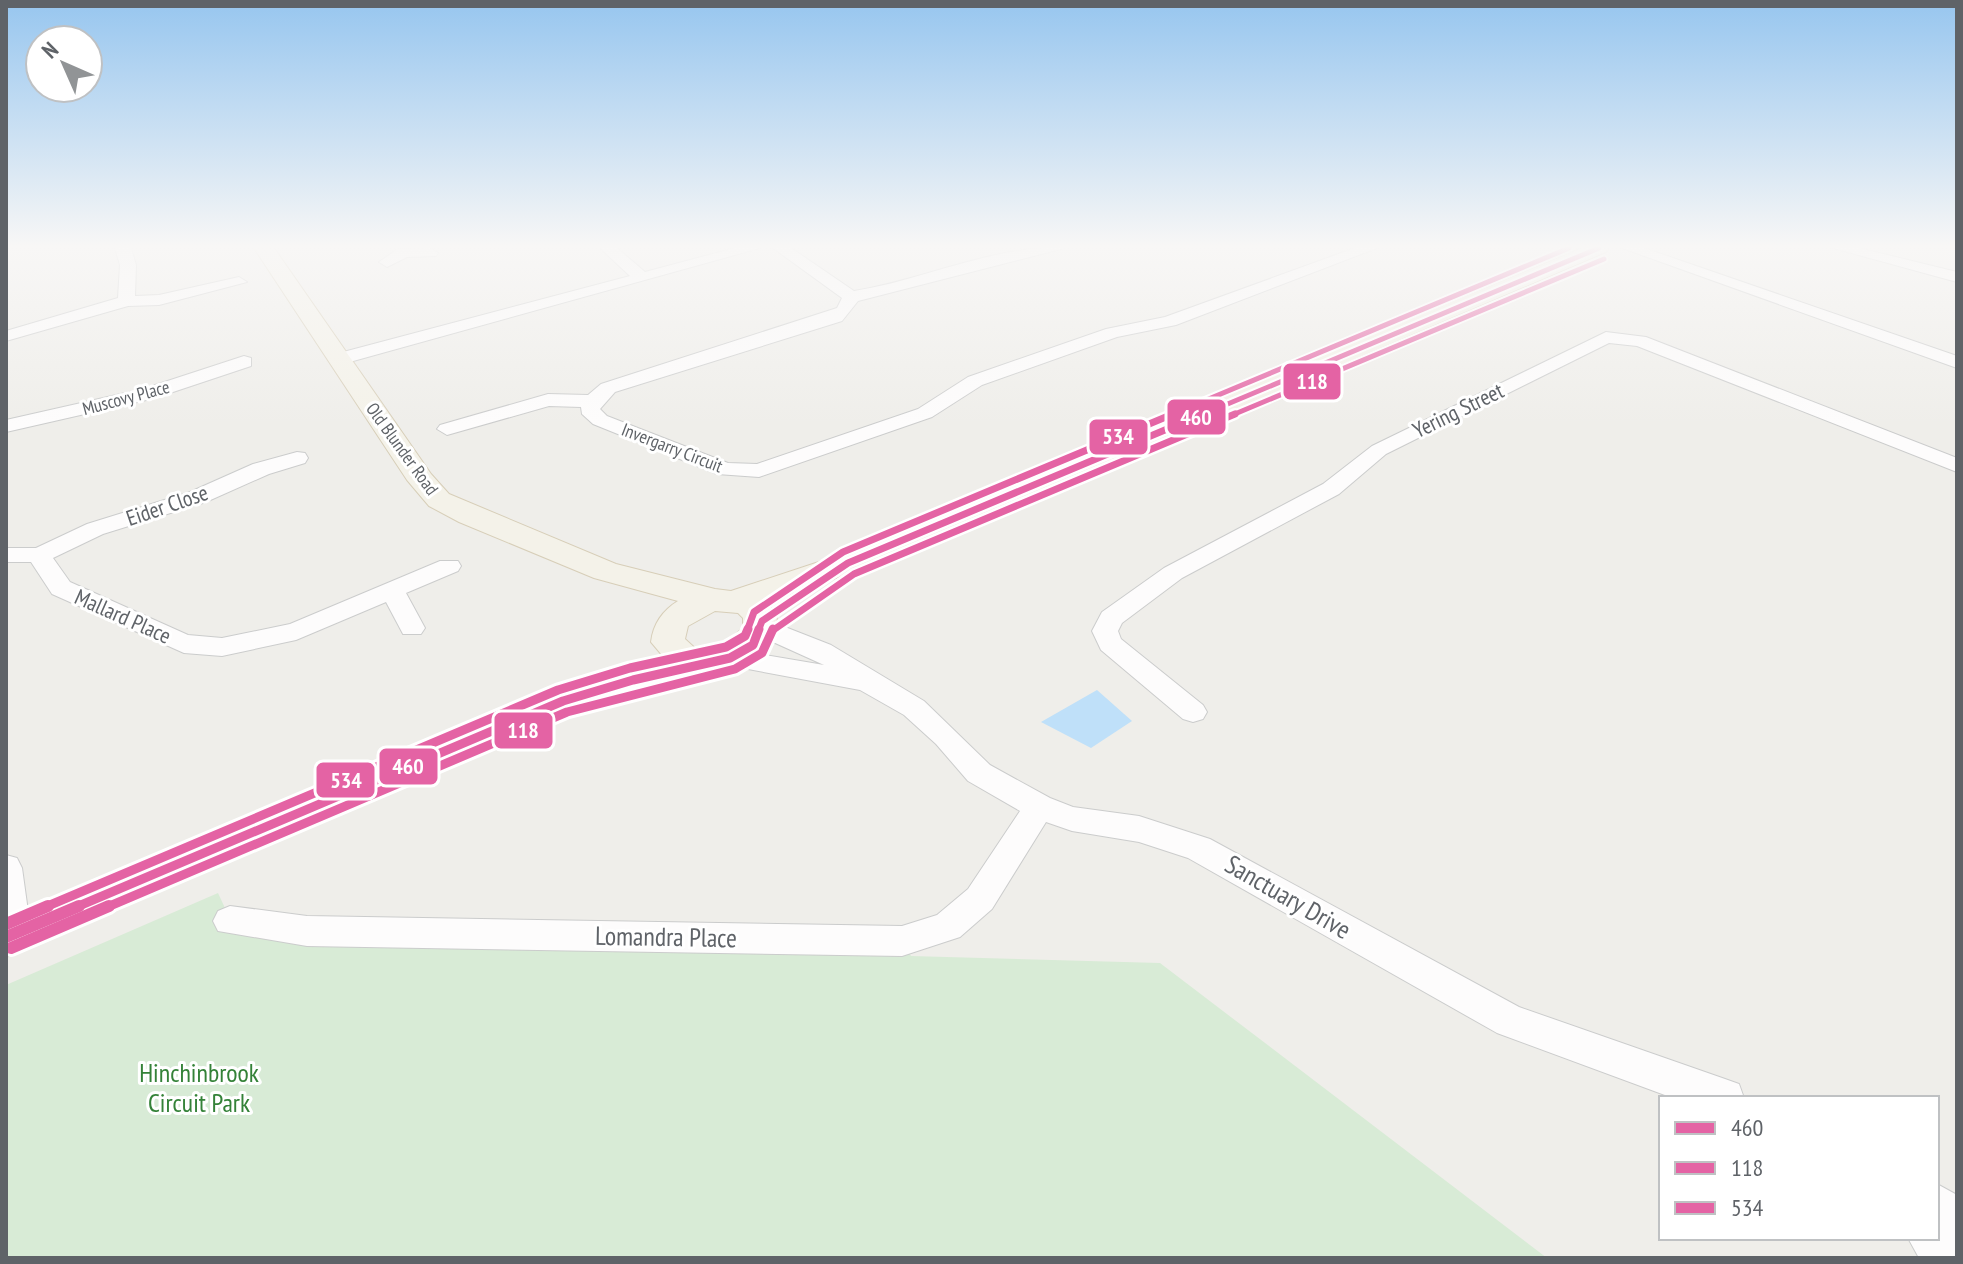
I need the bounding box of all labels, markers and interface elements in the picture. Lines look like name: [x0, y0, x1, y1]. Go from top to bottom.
north arrow: [24, 24, 104, 104]
text: N: [36, 36, 64, 64]
line badge: 118: [1282, 362, 1342, 401]
text: 118: [1296, 367, 1328, 395]
street label: Muscovy Place: [80, 375, 172, 420]
street label: Yering Street: [1408, 376, 1508, 444]
street label: Old Blunder Road: [361, 398, 444, 499]
line badge: 460: [1166, 398, 1227, 436]
text: 460: [1180, 403, 1212, 431]
street label: Invergarry Circuit: [618, 418, 726, 477]
line badge: 534: [1088, 418, 1149, 456]
text: 534: [1102, 422, 1134, 450]
street label: Eider Close: [122, 478, 212, 532]
street label: Mallard Place: [70, 582, 176, 650]
line badge: 118: [493, 711, 554, 750]
text: 118: [507, 716, 539, 744]
line badge: 460: [378, 747, 439, 786]
text: 460: [392, 752, 424, 780]
line badge: 534: [315, 761, 376, 799]
text: 534: [330, 766, 362, 794]
street label: Sanctuary Drive: [1219, 847, 1357, 946]
street label: Lomandra Place: [595, 919, 737, 954]
park label: Hinchinbrook Circuit Park: [139, 1056, 259, 1119]
legend: [1659, 1096, 1939, 1240]
text: 460: [1731, 1112, 1763, 1143]
text: 118: [1731, 1152, 1763, 1183]
text: 534: [1731, 1192, 1764, 1223]

